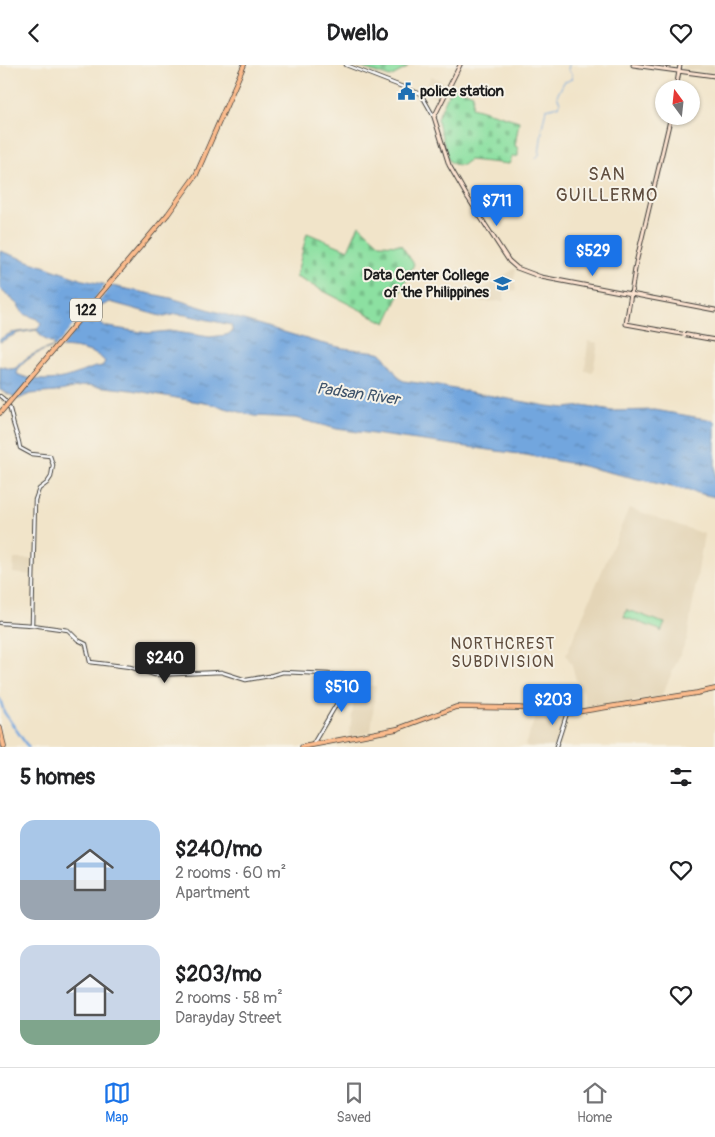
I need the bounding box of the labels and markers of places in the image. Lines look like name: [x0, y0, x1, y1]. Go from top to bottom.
public building icon: police station: [396, 81, 416, 101]
place label: police station: [420, 82, 505, 101]
pin: $711: [467, 185, 527, 227]
pin: $529: [563, 235, 623, 277]
place label: Data Center College of the Philippines: [363, 266, 490, 302]
school or university icon: Data Center College of the Philippines: [493, 274, 513, 294]
pin: $240: [135, 641, 195, 684]
pin: $510: [312, 671, 372, 713]
pin: $203: [523, 683, 583, 726]

